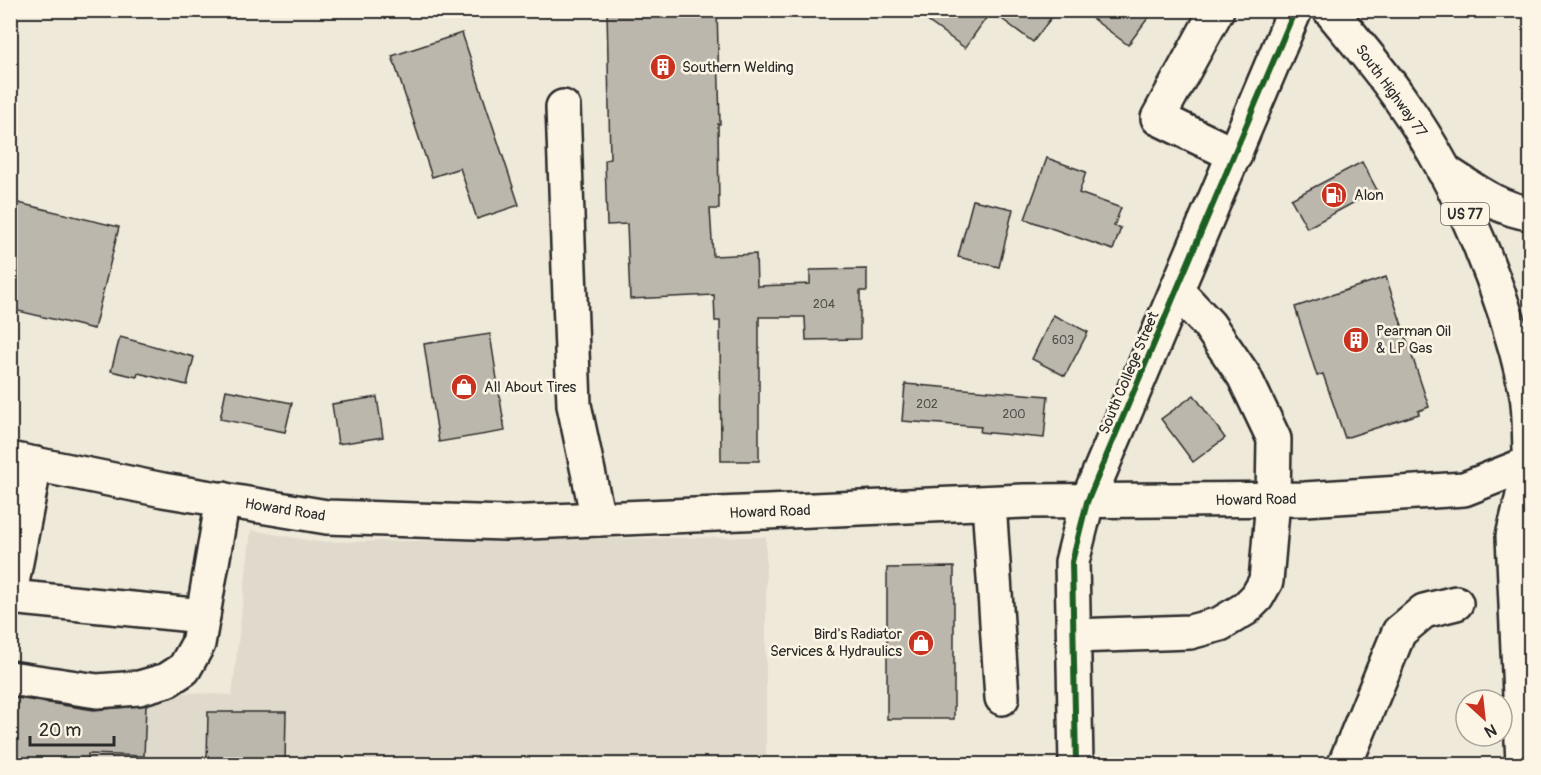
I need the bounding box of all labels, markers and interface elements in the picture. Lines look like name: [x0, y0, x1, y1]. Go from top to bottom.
street label: South Highway 77: [1351, 41, 1431, 141]
building icon: Southern Welding: [648, 52, 678, 82]
place label: Southern Welding: [682, 58, 794, 77]
fuel station icon: Alon: [1319, 180, 1349, 210]
place label: Alon: [1354, 186, 1384, 205]
road number: US 77: [1441, 203, 1489, 225]
house number: 204: [813, 297, 835, 312]
street label: South College Street: [1095, 308, 1164, 437]
place label: Pearman Oil & LP Gas: [1376, 322, 1451, 358]
building icon: Pearman Oil & LP Gas: [1341, 325, 1371, 355]
house number: 603: [1052, 333, 1074, 348]
shop icon: All About Tires: [449, 372, 479, 402]
place label: All About Tires: [484, 378, 577, 397]
house number: 202: [916, 397, 938, 412]
house number: 200: [1002, 407, 1026, 422]
street label: Howard Road: [1215, 490, 1297, 510]
street label: Howard Road: [243, 494, 327, 526]
street label: Howard Road: [729, 501, 811, 523]
place label: Bird's Radiator Services & Hydraulics: [770, 625, 903, 661]
shop icon: Bird's Radiator Services & Hydraulics: [906, 628, 936, 658]
north arrow: [1454, 688, 1514, 748]
scale bar: [30, 709, 114, 747]
text: 20 m: [39, 719, 81, 742]
text: N: [1481, 719, 1500, 742]

